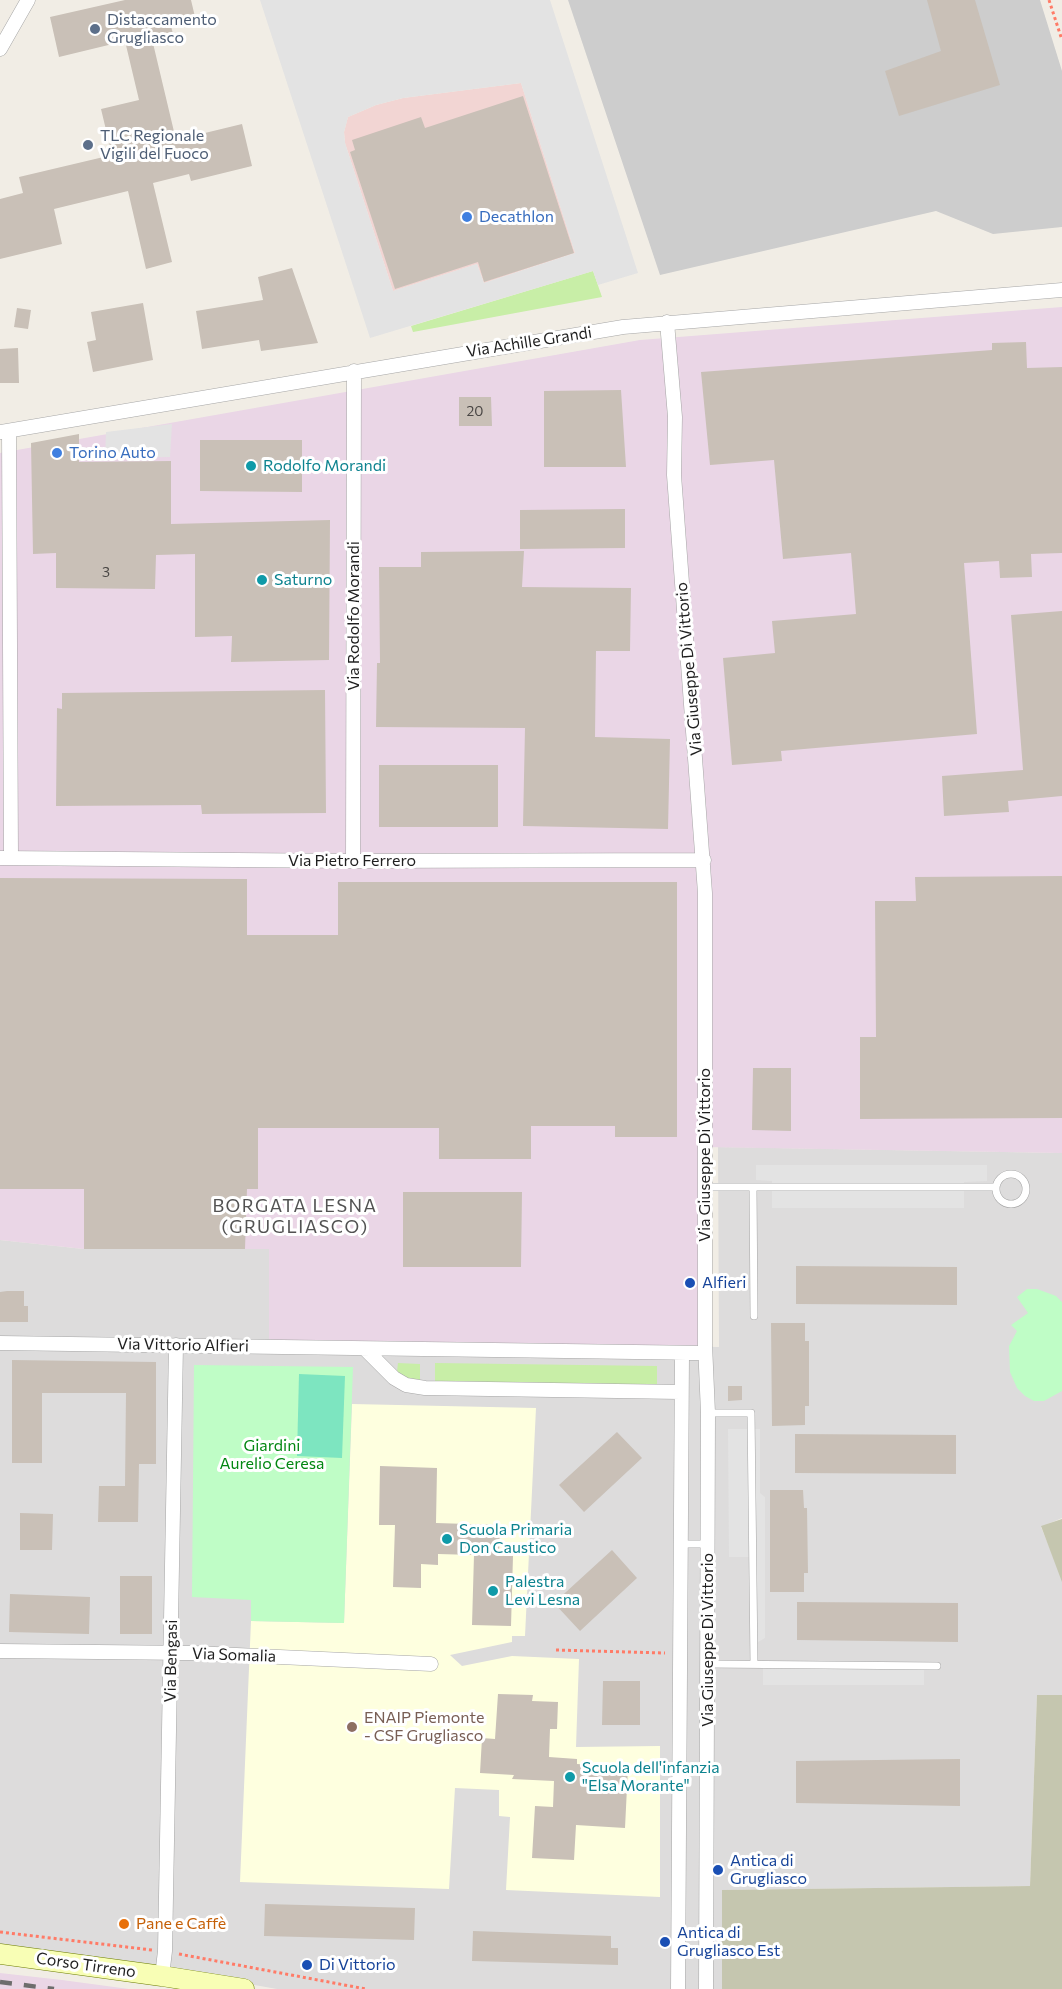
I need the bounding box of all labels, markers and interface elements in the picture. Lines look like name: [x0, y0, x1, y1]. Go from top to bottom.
place label: Distaccamento Grugliasco: [107, 10, 217, 48]
marker: Distaccamento Grugliasco: [88, 22, 102, 36]
place label: TLC Regionale Vigili del Fuoco: [100, 126, 209, 164]
marker: TLC Regionale Vigili del Fuoco: [81, 138, 95, 152]
place label: Decathlon: [479, 207, 554, 227]
marker: Decathlon: [460, 210, 474, 224]
street label: Via Achille Grandi: [465, 323, 593, 361]
house number: 20: [467, 403, 483, 419]
place label: Torino Auto: [69, 443, 156, 463]
marker: Torino Auto: [50, 446, 64, 460]
place label: Rodolfo Morandi: [263, 456, 386, 476]
marker: Rodolfo Morandi: [244, 459, 258, 473]
street label: Via Rodolfo Morandi: [344, 541, 364, 691]
house number: 3: [102, 564, 110, 580]
place label: Saturno: [274, 570, 332, 590]
marker: Saturno: [255, 573, 269, 587]
street label: Via Giuseppe Di Vittorio: [672, 581, 706, 757]
street label: Via Pietro Ferrero: [288, 851, 416, 871]
street label: Via Giuseppe Di Vittorio: [695, 1068, 715, 1242]
district label: BORGATA LESNA (GRUGLIASCO): [212, 1195, 378, 1238]
place label: Alfieri: [702, 1273, 746, 1293]
marker: Alfieri: [683, 1276, 697, 1290]
street label: Via Vittorio Alfieri: [117, 1334, 249, 1356]
park label: Giardini Aurelio Ceresa: [220, 1436, 324, 1474]
place label: Scuola Primaria Don Caustico: [459, 1520, 572, 1558]
marker: Scuola Primaria Don Caustico: [440, 1532, 454, 1546]
street label: Via Giuseppe Di Vittorio: [698, 1553, 718, 1727]
place label: Palestra Levi Lesna: [505, 1572, 580, 1610]
marker: Palestra Levi Lesna: [486, 1584, 500, 1598]
street label: Via Bengasi: [161, 1619, 181, 1703]
street label: Via Somalia: [192, 1644, 276, 1666]
place label: ENAIP Piemonte - CSF Grugliasco: [364, 1708, 484, 1746]
marker: ENAIP Piemonte - CSF Grugliasco: [345, 1720, 359, 1734]
place label: Scuola dell'infanzia "Elsa Morante": [582, 1758, 720, 1796]
marker: Scuola dell'infanzia "Elsa Morante": [563, 1770, 577, 1784]
place label: Antica di Grugliasco: [730, 1851, 807, 1889]
marker: Antica di Grugliasco: [711, 1863, 725, 1877]
place label: Pane e Caffè: [136, 1914, 226, 1934]
marker: Pane e Caffè: [117, 1917, 131, 1931]
place label: Antica di Grugliasco Est: [677, 1923, 780, 1961]
marker: Antica di Grugliasco Est: [658, 1935, 672, 1949]
street label: Corso Tirreno: [35, 1948, 137, 1982]
place label: Di Vittorio: [319, 1955, 396, 1975]
marker: Di Vittorio: [300, 1958, 314, 1972]

